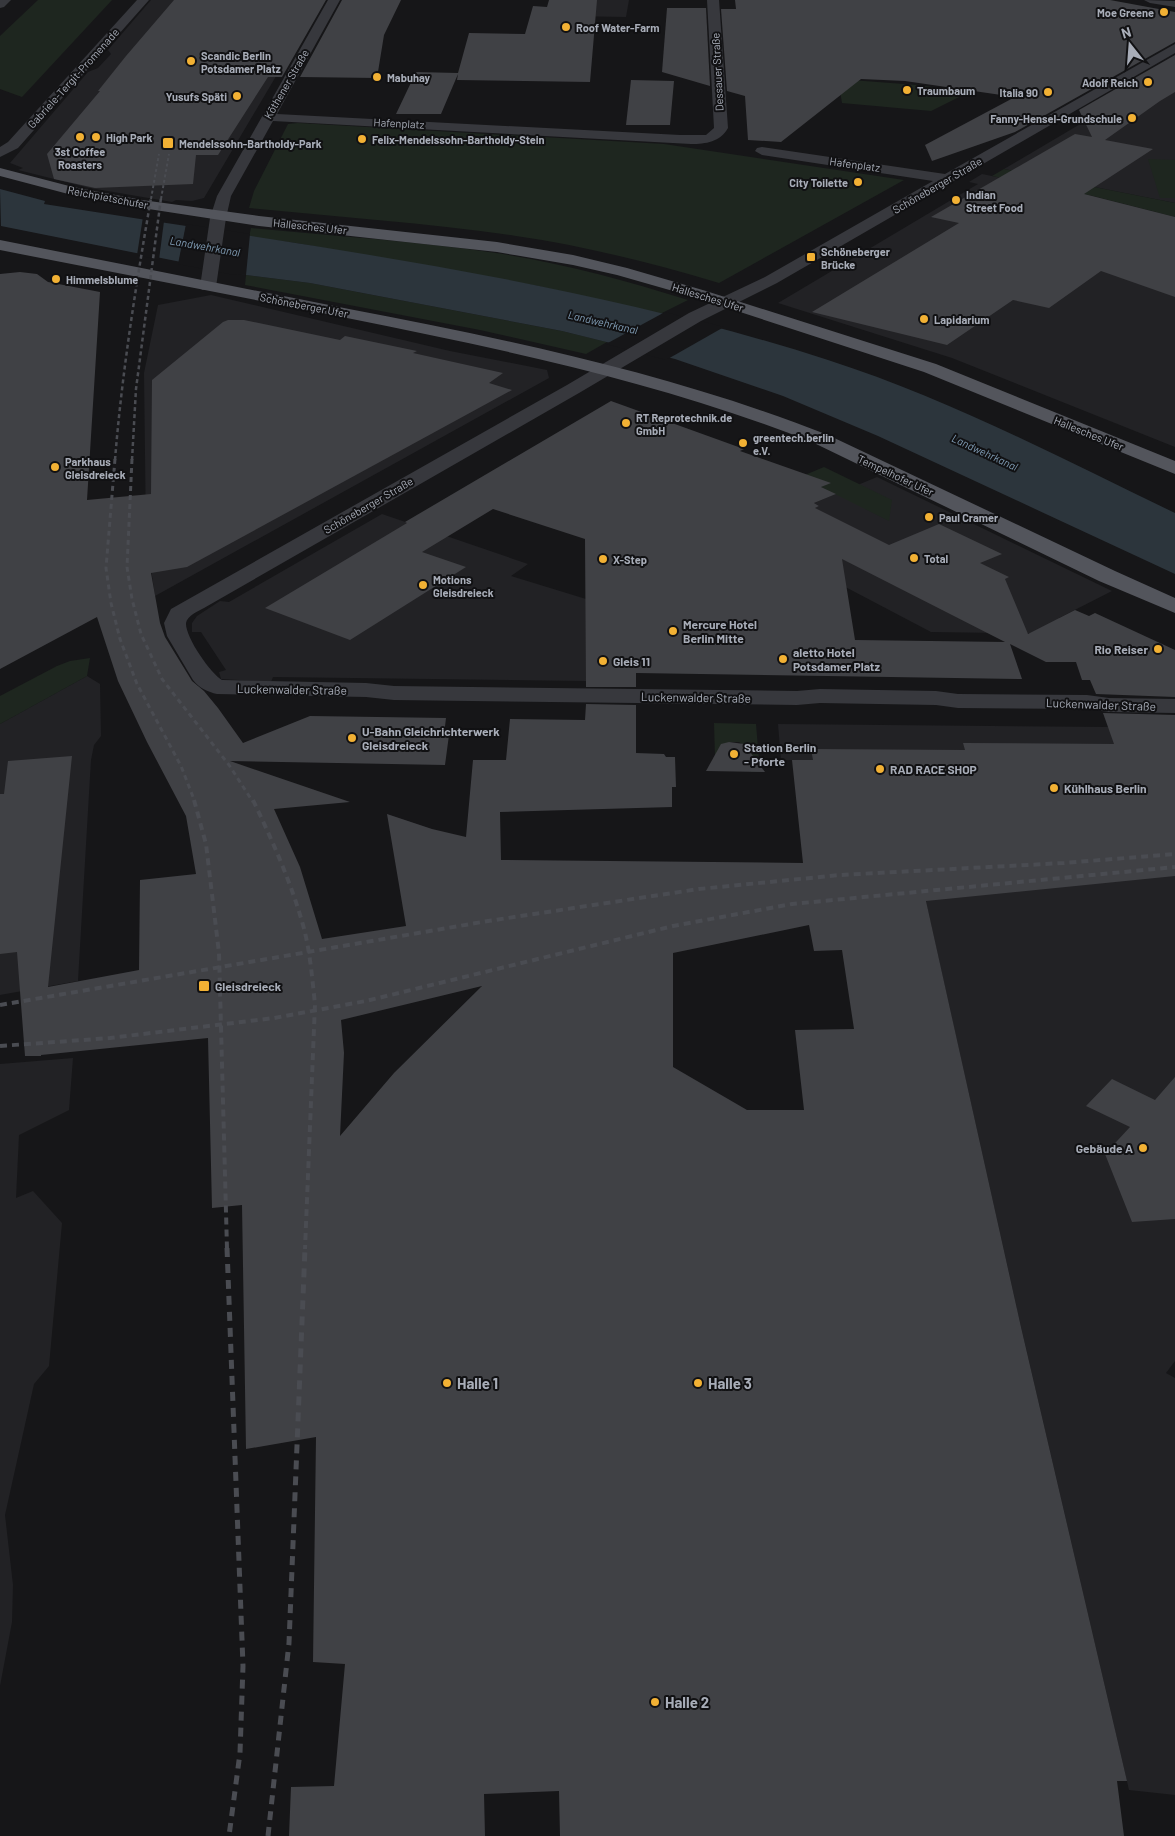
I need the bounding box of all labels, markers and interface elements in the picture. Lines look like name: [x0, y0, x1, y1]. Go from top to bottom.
place label: Moe Greene: [1097, 6, 1154, 19]
marker: Moe Greene: [1158, 6, 1170, 18]
north arrow: [1105, 20, 1155, 70]
marker: Roof Water-Farm: [560, 21, 572, 33]
place label: Roof Water-Farm: [576, 21, 659, 34]
text: N: [1119, 23, 1133, 42]
street label: Gabriele-Tergit-Promenade: [25, 25, 121, 131]
street label: Dessauer Straße: [708, 32, 726, 112]
street label: Köthener Straße: [261, 47, 311, 121]
place label: Scandic Berlin Potsdamer Platz: [201, 49, 281, 75]
marker: Scandic Berlin Potsdamer Platz: [185, 55, 197, 67]
marker: Mabuhay: [371, 71, 383, 83]
place label: Mabuhay: [387, 71, 431, 84]
place label: Adolf Reich: [1082, 76, 1138, 89]
marker: Adolf Reich: [1142, 76, 1154, 88]
marker: Traumbaum: [901, 84, 913, 96]
place label: Traumbaum: [917, 84, 975, 97]
place label: Italia 90: [1000, 86, 1038, 99]
marker: Italia 90: [1042, 86, 1054, 98]
place label: Yusufs Späti: [166, 90, 227, 103]
marker: Yusufs Späti: [231, 90, 243, 102]
place label: Fanny-Hensel-Grundschule: [990, 112, 1122, 125]
marker: Fanny-Hensel-Grundschule: [1126, 112, 1138, 124]
street label: Hafenplatz: [373, 115, 425, 131]
marker: 3st Coffee Roasters: [74, 131, 86, 143]
marker: High Park: [90, 131, 102, 143]
place label: High Park: [106, 131, 153, 144]
marker: Felix-Mendelssohn-Bartholdy-Stein: [356, 133, 368, 145]
place label: Felix-Mendelssohn-Bartholdy-Stein: [372, 133, 545, 146]
marker: Mendelssohn-Bartholdy-Park: [161, 136, 175, 150]
place label: Mendelssohn-Bartholdy-Park: [179, 137, 322, 150]
place label: 3st Coffee Roasters: [55, 145, 105, 171]
street label: Hafenplatz: [829, 154, 881, 174]
street label: Schöneberger Straße: [890, 154, 984, 216]
place label: City Toilette: [789, 176, 848, 189]
marker: City Toilette: [852, 176, 864, 188]
street label: Reichpietschufer: [67, 183, 149, 211]
place label: Indian Street Food: [966, 188, 1023, 214]
marker: Indian Street Food: [950, 194, 962, 206]
street label: Hallesches Ufer: [272, 216, 348, 236]
water label: Landwehrkanal: [169, 233, 242, 259]
place label: Schöneberger Brücke: [821, 245, 891, 271]
marker: Schöneberger Brücke: [805, 251, 817, 263]
marker: Himmelsblume: [50, 273, 62, 285]
place label: Himmelsblume: [66, 273, 138, 286]
street label: Hallesches Ufer: [671, 280, 745, 314]
street label: Schöneberger Ufer: [259, 290, 349, 320]
water label: Landwehrkanal: [567, 308, 640, 336]
marker: Lapidarium: [918, 313, 930, 325]
place label: Lapidarium: [934, 313, 989, 326]
place label: RT Reprotechnik.de GmbH: [636, 411, 732, 437]
street label: Hallesches Ufer: [1052, 413, 1126, 453]
marker: RT Reprotechnik.de GmbH: [620, 417, 632, 429]
place label: greentech.berlin e.V.: [753, 431, 834, 457]
water label: Landwehrkanal: [950, 431, 1021, 473]
marker: greentech.berlin e.V.: [737, 437, 749, 449]
street label: Tempelhofer Ufer: [856, 452, 936, 498]
place label: Parkhaus Gleisdreieck: [65, 455, 126, 481]
marker: Parkhaus Gleisdreieck: [49, 461, 61, 473]
street label: Schöneberger Straße: [321, 474, 415, 536]
marker: Paul Cramer: [923, 511, 935, 523]
place label: Paul Cramer: [939, 511, 999, 524]
marker: Total: [908, 552, 920, 564]
place label: Total: [924, 552, 948, 565]
marker: X-Step: [597, 553, 609, 565]
place label: X-Step: [613, 553, 647, 566]
place label: Motions Gleisdreieck: [433, 573, 494, 599]
marker: Motions Gleisdreieck: [417, 579, 429, 591]
place label: Mercure Hotel Berlin Mitte: [683, 617, 757, 645]
marker: Mercure Hotel Berlin Mitte: [667, 625, 679, 637]
place label: Rio Reiser: [1094, 642, 1148, 656]
marker: Rio Reiser: [1152, 643, 1164, 655]
place label: aletto Hotel Potsdamer Platz: [793, 645, 880, 673]
marker: aletto Hotel Potsdamer Platz: [777, 653, 789, 665]
place label: Gleis 11: [613, 654, 650, 668]
marker: Gleis 11: [597, 655, 609, 667]
street label: Luckenwalder Straße: [237, 681, 347, 697]
street label: Luckenwalder Straße: [641, 689, 751, 705]
street label: Luckenwalder Straße: [1046, 695, 1156, 713]
place label: U-Bahn Gleichrichterwerk Gleisdreieck: [362, 724, 500, 752]
marker: U-Bahn Gleichrichterwerk Gleisdreieck: [346, 732, 358, 744]
place label: Station Berlin - Pforte: [744, 740, 816, 768]
marker: Station Berlin - Pforte: [728, 748, 740, 760]
place label: RAD RACE SHOP: [890, 762, 977, 776]
marker: RAD RACE SHOP: [874, 763, 886, 775]
place label: Kühlhaus Berlin: [1064, 781, 1147, 795]
marker: Kühlhaus Berlin: [1048, 782, 1060, 794]
marker: Gleisdreieck: [197, 979, 211, 993]
place label: Gleisdreieck: [215, 979, 282, 993]
place label: Gebäude A: [1076, 1141, 1133, 1155]
marker: Gebäude A: [1137, 1142, 1149, 1154]
place label: Halle 1: [457, 1374, 498, 1392]
place label: Halle 3: [708, 1374, 752, 1392]
marker: Halle 1: [441, 1377, 453, 1389]
marker: Halle 3: [692, 1377, 704, 1389]
place label: Halle 2: [665, 1693, 709, 1711]
marker: Halle 2: [649, 1696, 661, 1708]

